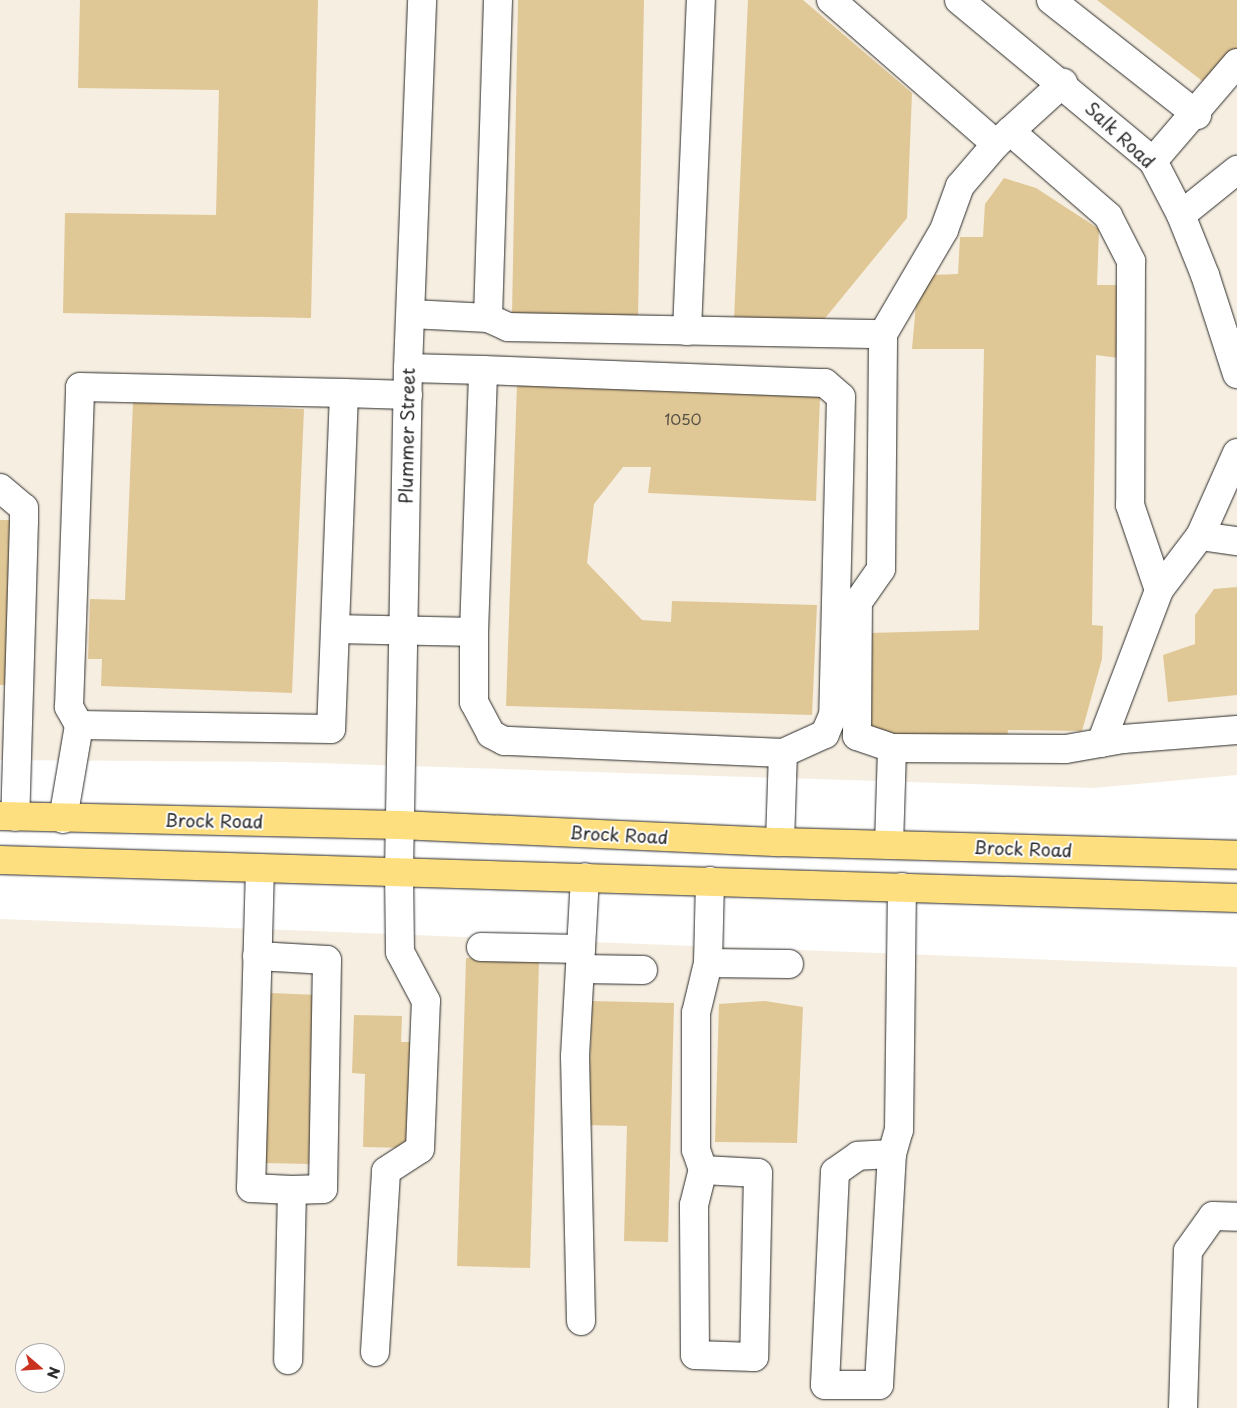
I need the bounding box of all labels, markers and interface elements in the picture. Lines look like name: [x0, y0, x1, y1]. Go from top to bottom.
street label: Salk Road: [1080, 97, 1160, 173]
street label: Plummer Street: [395, 367, 419, 505]
house number: 1050: [664, 410, 702, 428]
street label: Brock Road: [164, 809, 264, 833]
street label: Brock Road: [569, 822, 669, 848]
street label: Brock Road: [973, 836, 1073, 862]
north arrow: [15, 1343, 65, 1393]
text: N: [42, 1364, 65, 1381]

